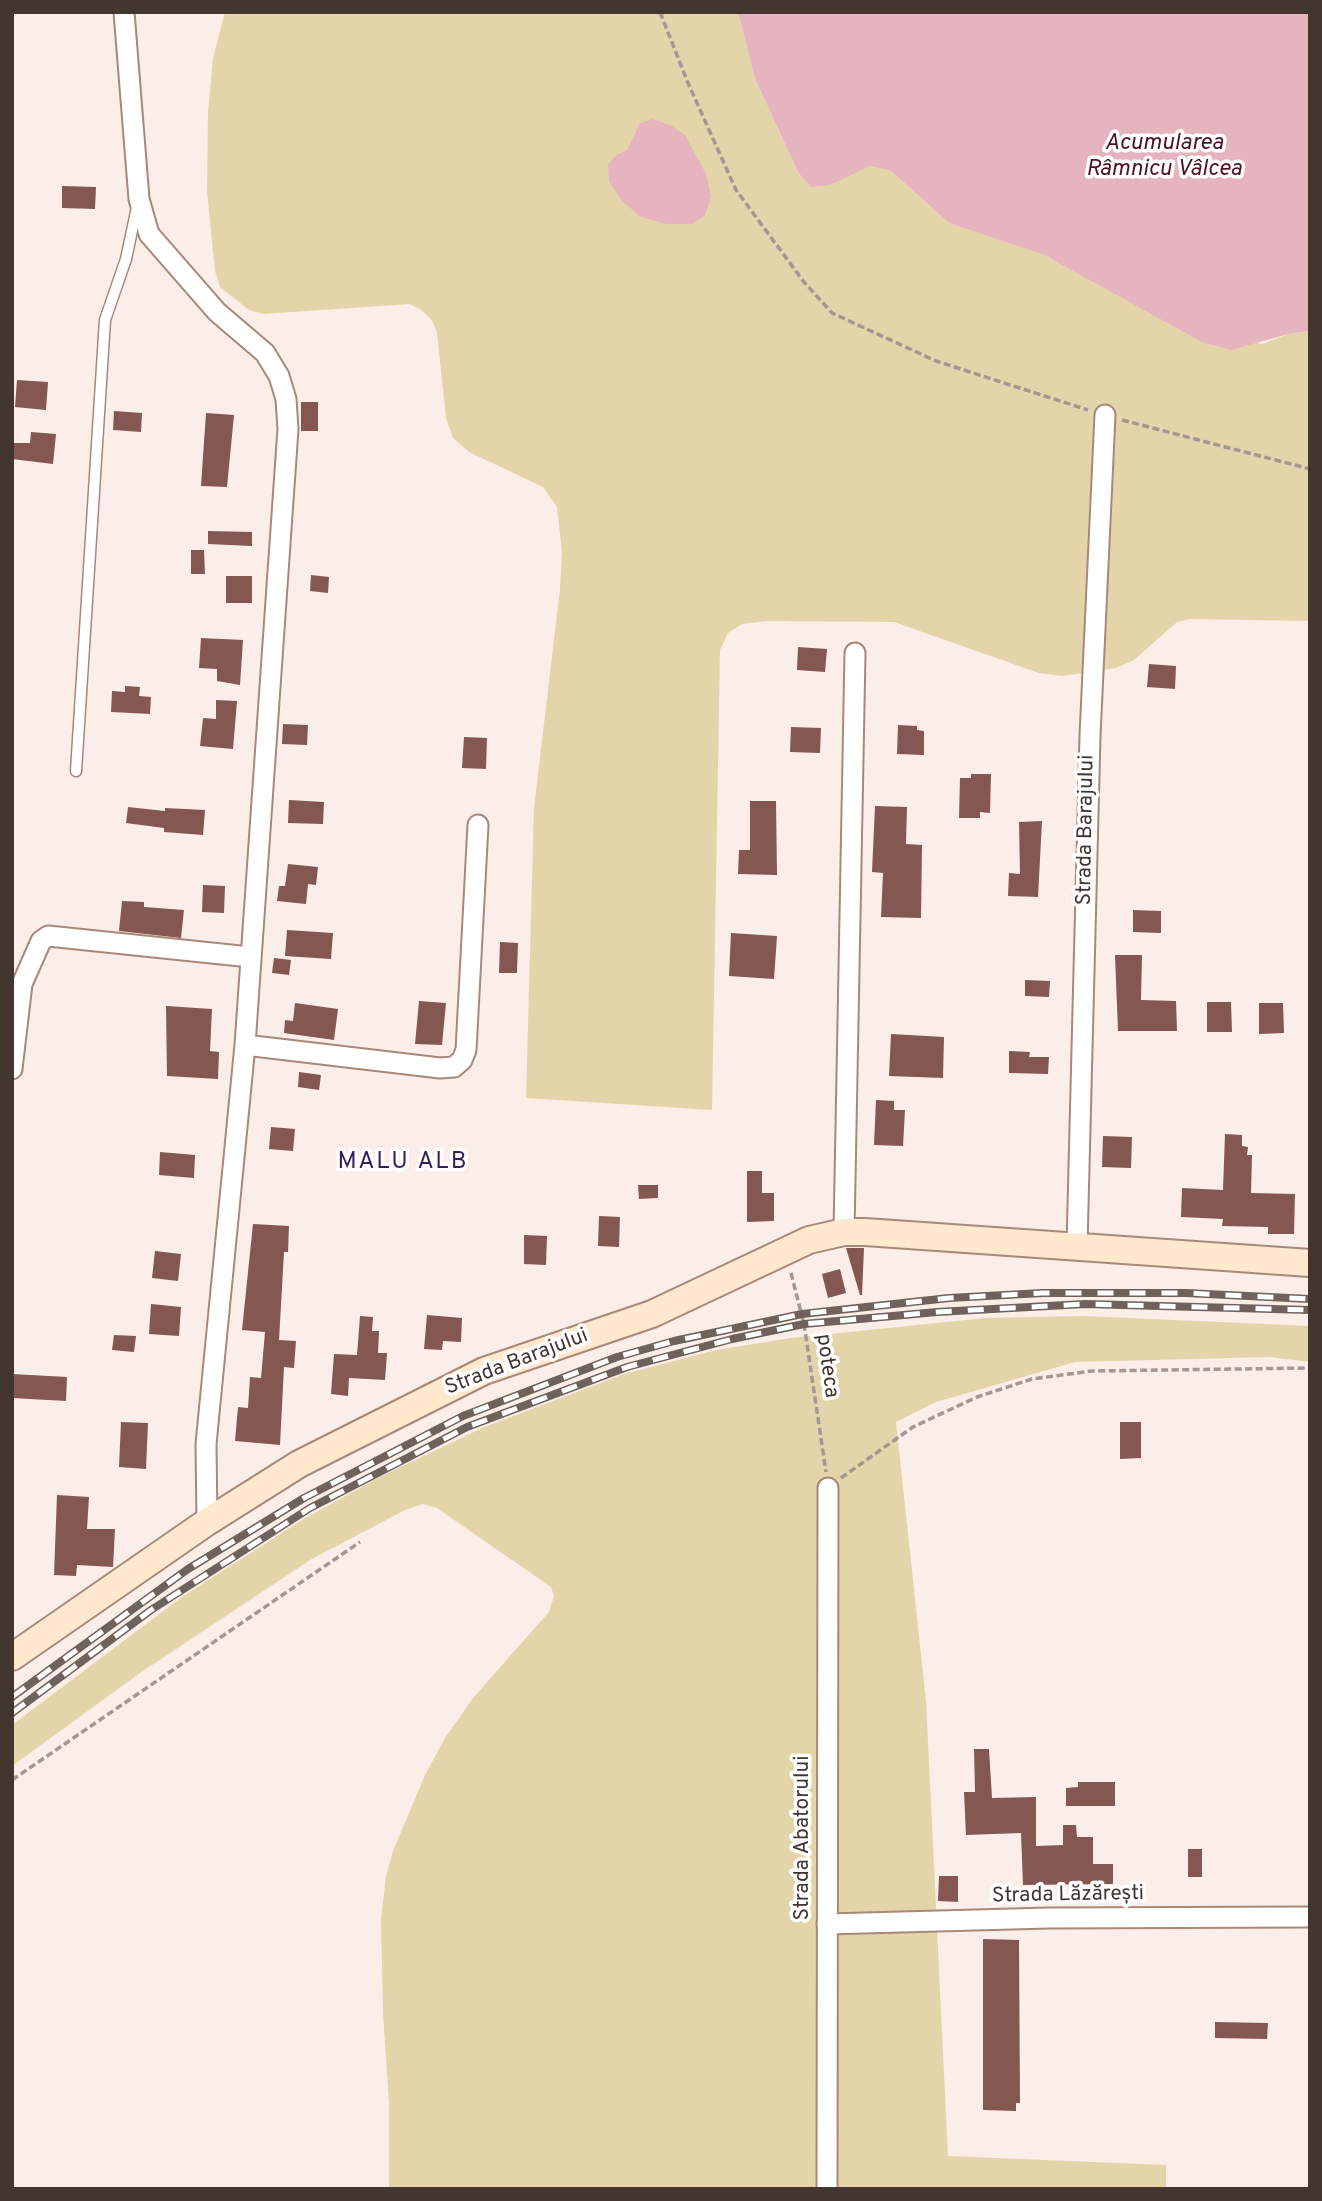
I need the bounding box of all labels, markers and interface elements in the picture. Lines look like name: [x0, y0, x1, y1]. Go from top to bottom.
water label: Acumularea Râmnicu Vâlcea: [1086, 130, 1242, 184]
street label: Strada Barajului: [1073, 754, 1101, 906]
district label: MALU ALB: [339, 1149, 467, 1177]
street label: Strada Barajului: [442, 1324, 592, 1402]
street label: poteca: [809, 1332, 843, 1400]
street label: Strada Abatorului: [791, 1755, 817, 1921]
street label: Strada Lăzărești: [992, 1882, 1144, 1910]

